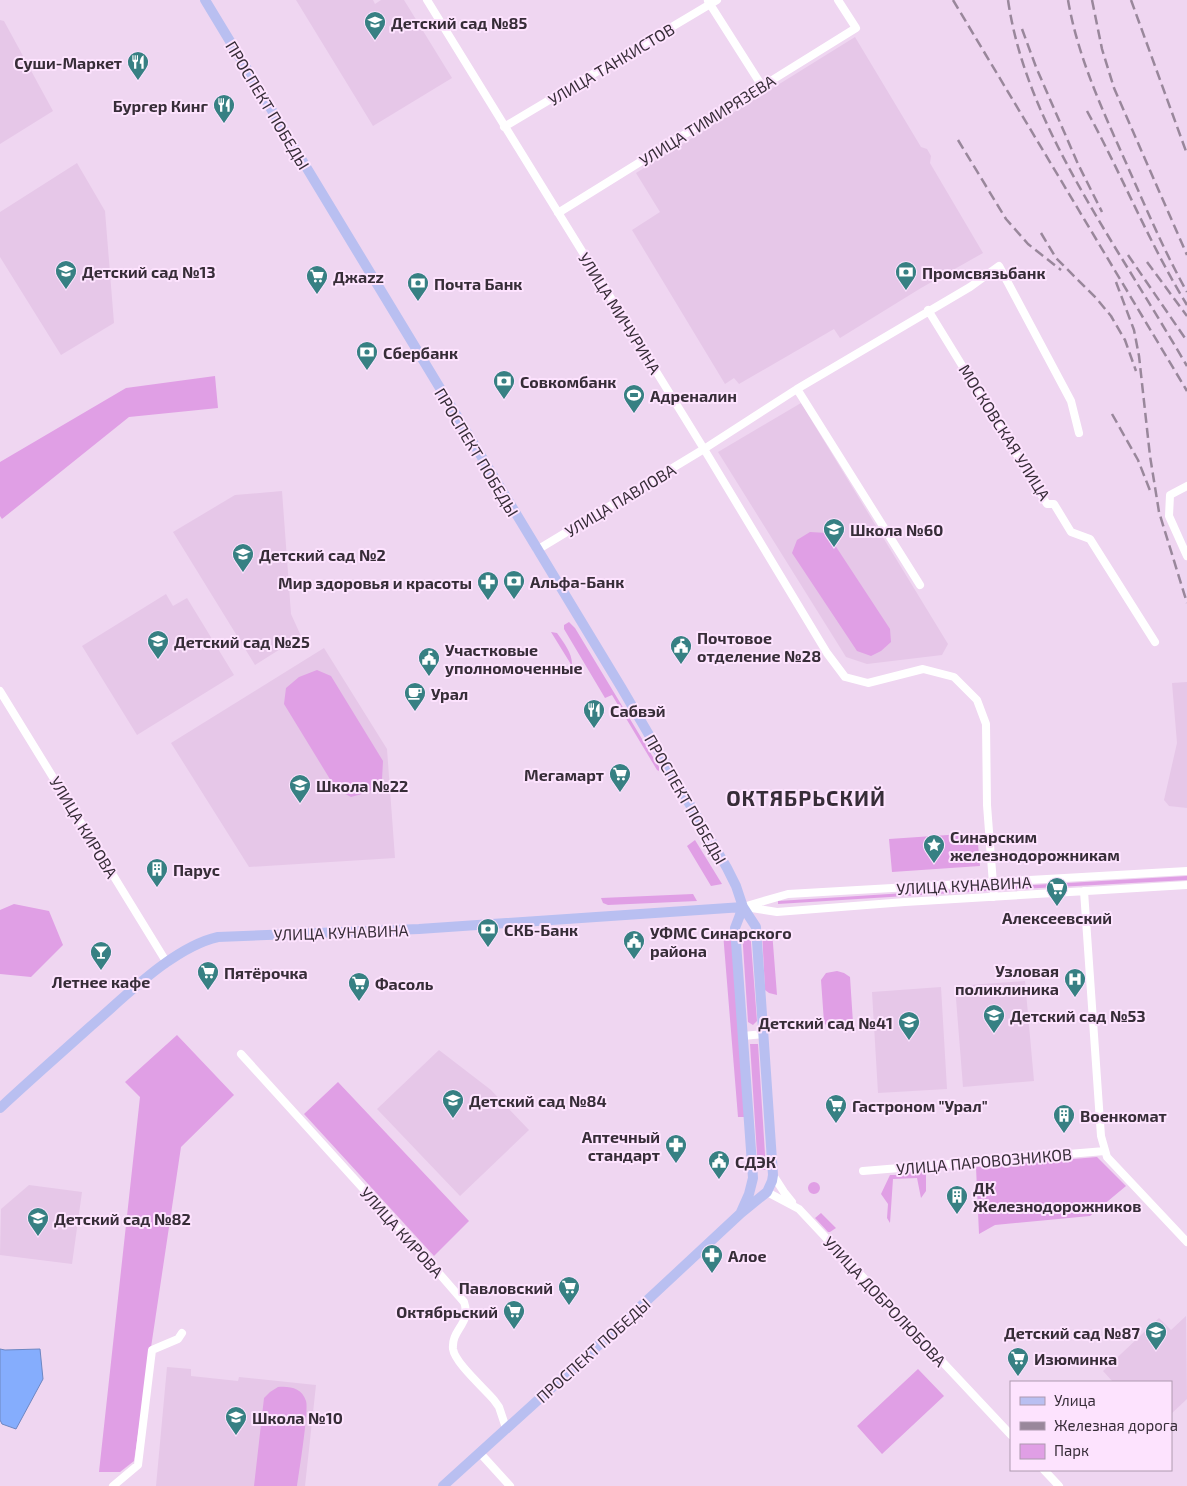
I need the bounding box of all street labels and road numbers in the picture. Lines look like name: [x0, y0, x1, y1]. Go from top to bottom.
street label: УЛИЦА ТАНКИСТОВ: [544, 19, 678, 109]
street label: ПРОСПЕКТ ПОБЕДЫ: [222, 37, 314, 173]
street label: УЛИЦА ТИМИРЯЗЕВА: [636, 70, 779, 170]
street label: УЛИЦА МИЧУРИНА: [575, 249, 665, 377]
street label: МОСКОВСКАЯ УЛИЦА: [955, 360, 1055, 504]
street label: ПРОСПЕКТ ПОБЕДЫ: [431, 384, 523, 520]
street label: УЛИЦА ПАВЛОВА: [561, 459, 679, 541]
street label: ПРОСПЕКТ ПОБЕДЫ: [641, 731, 731, 867]
street label: УЛИЦА КИРОВА: [46, 773, 122, 881]
street label: УЛИЦА КУНАВИНА: [896, 872, 1032, 898]
street label: УЛИЦА КУНАВИНА: [273, 920, 409, 944]
street label: УЛИЦА ПАРОВОЗНИКОВ: [895, 1144, 1073, 1178]
street label: УЛИЦА КИРОВА: [356, 1183, 448, 1281]
street label: УЛИЦА ДОБРОЛЮБОВА: [820, 1232, 950, 1370]
street label: ПРОСПЕКТ ПОБЕДЫ: [532, 1294, 654, 1406]

